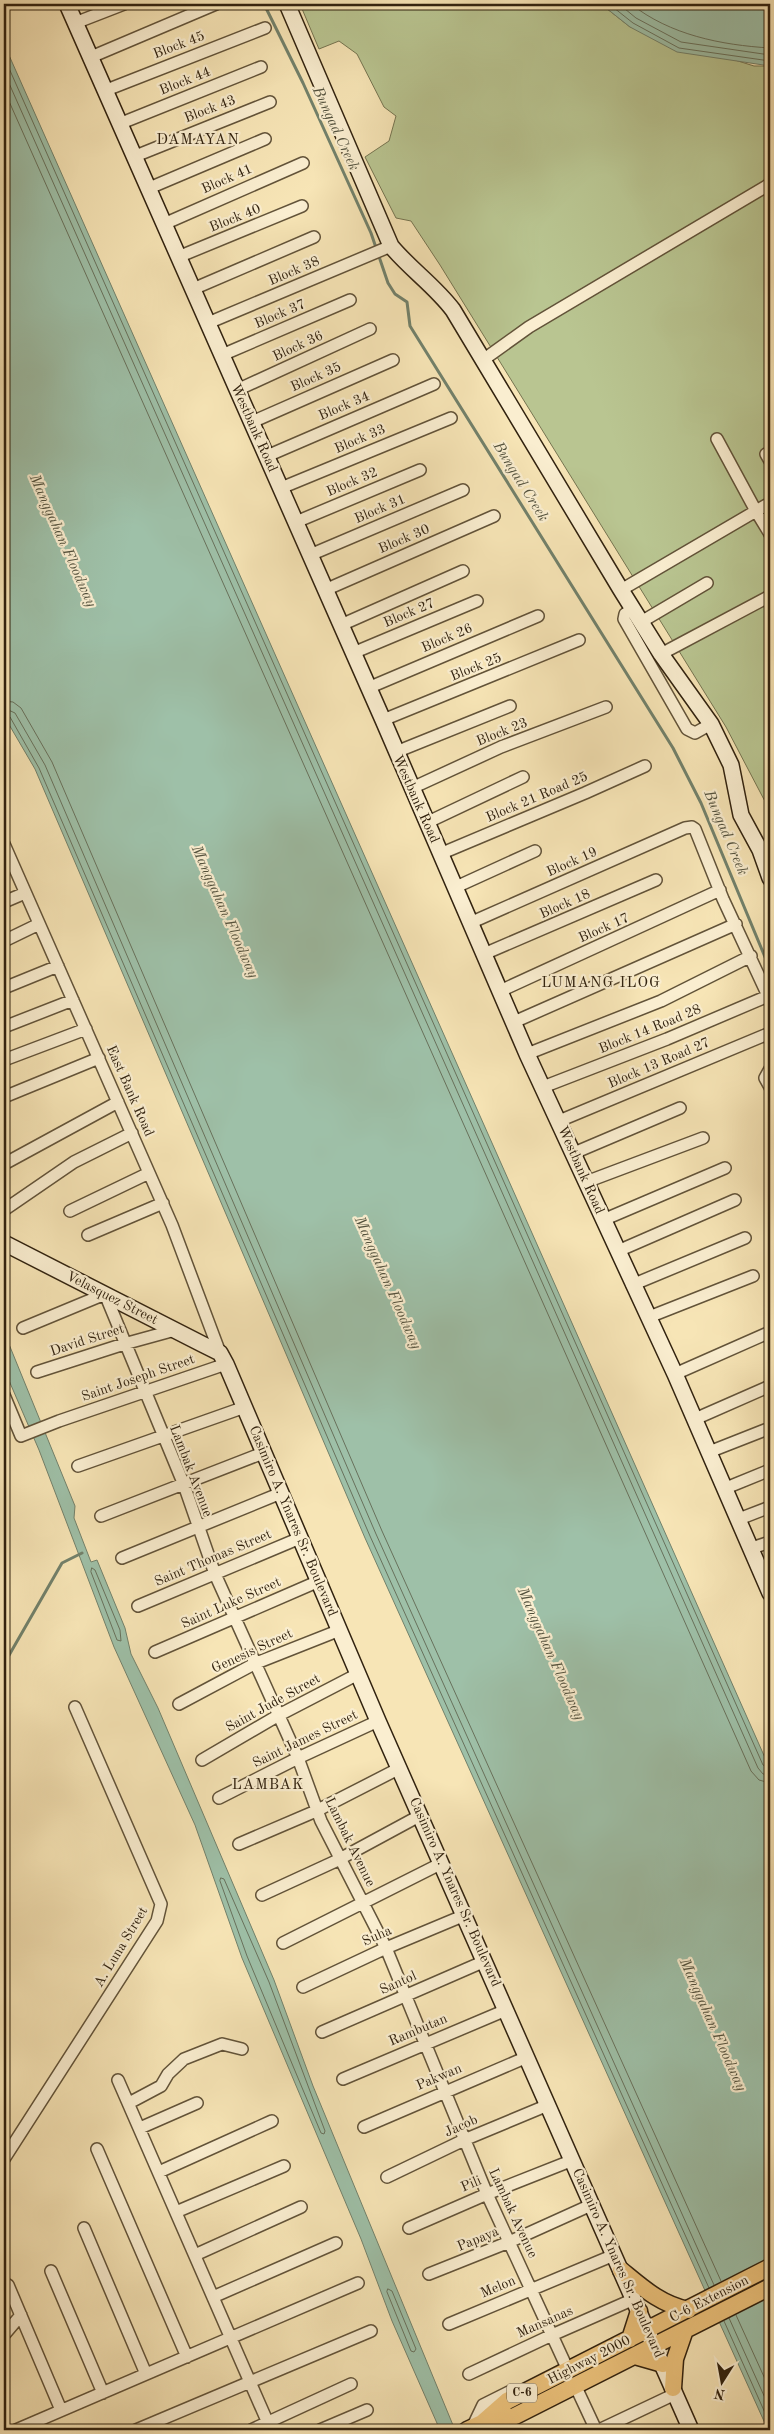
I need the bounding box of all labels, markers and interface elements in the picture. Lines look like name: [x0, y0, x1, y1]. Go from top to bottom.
street label: Block 45: [151, 29, 207, 61]
street label: Block 44: [157, 64, 213, 98]
water label: Bungad Creek: [309, 84, 361, 173]
street label: Block 43: [182, 93, 238, 125]
district label: DAMAYAN: [156, 133, 240, 148]
street label: Block 41: [200, 162, 254, 196]
street label: Block 40: [207, 201, 263, 235]
street label: Block 38: [266, 254, 322, 288]
street label: Block 37: [252, 297, 308, 331]
street label: Block 36: [271, 328, 325, 364]
street label: Block 35: [289, 360, 343, 394]
street label: Westbank Road: [228, 382, 280, 474]
street label: Block 34: [316, 389, 372, 423]
street label: Block 33: [332, 422, 388, 456]
water label: Bungad Creek: [489, 439, 550, 525]
street label: Block 32: [324, 465, 380, 499]
water label: Manggahan Floodway: [25, 471, 98, 610]
street label: Block 31: [352, 492, 408, 526]
street label: Block 30: [376, 522, 432, 556]
street label: Block 27: [381, 596, 437, 630]
street label: Block 26: [419, 621, 475, 655]
street label: Block 25: [448, 650, 504, 684]
street label: Block 23: [474, 715, 530, 749]
street label: Westbank Road: [390, 753, 442, 845]
street label: Block 21 Road 25: [484, 769, 590, 825]
water label: Bungad Creek: [700, 787, 750, 878]
water label: Manggahan Floodway: [187, 842, 260, 981]
street label: Block 19: [545, 845, 599, 879]
street label: Block 18: [538, 887, 592, 921]
street label: Block 17: [577, 911, 631, 945]
district label: LUMANG ILOG: [541, 976, 661, 991]
street label: Block 14 Road 28: [597, 1002, 703, 1056]
street label: Block 13 Road 27: [606, 1035, 712, 1091]
street label: East Bank Road: [104, 1043, 156, 1139]
street label: Westbank Road: [555, 1124, 607, 1216]
water label: Manggahan Floodway: [350, 1213, 423, 1352]
street label: Velasquez Street: [64, 1269, 160, 1327]
street label: David Street: [48, 1321, 126, 1359]
street label: Saint Joseph Street: [80, 1352, 196, 1404]
street label: Lambak Avenue: [167, 1423, 215, 1519]
street label: Casimiro A. Ynares Sr. Boulevard: [246, 1424, 340, 1618]
street label: Saint Thomas Street: [153, 1527, 274, 1589]
street label: Saint Luke Street: [179, 1575, 283, 1631]
water label: Manggahan Floodway: [513, 1584, 586, 1723]
street label: Genesis Street: [209, 1626, 295, 1676]
street label: Saint Jude Street: [223, 1671, 323, 1735]
street label: Saint James Street: [250, 1707, 360, 1770]
district label: LAMBAK: [232, 1778, 304, 1793]
street label: Lambak Avenue: [322, 1795, 378, 1889]
street label: Casimiro A. Ynares Sr. Boulevard: [407, 1795, 503, 1989]
street label: A. Luna Street: [92, 1904, 150, 1990]
street label: Suha: [360, 1923, 394, 1949]
water label: Manggahan Floodway: [675, 1955, 748, 2094]
street label: Santol: [377, 1969, 419, 1997]
street label: Rambutan: [387, 2011, 450, 2049]
street label: Pakwan: [414, 2061, 464, 2093]
street label: Jacob: [442, 2113, 480, 2139]
street label: Lambak Avenue: [486, 2166, 540, 2260]
street label: Casimiro A. Ynares Sr. Boulevard: [570, 2166, 666, 2360]
street label: Pili: [459, 2173, 484, 2195]
street label: Papaya: [455, 2224, 501, 2254]
street label: Melon: [478, 2273, 518, 2301]
street label: C-6 Extension: [667, 2273, 751, 2325]
street label: Mansanas: [515, 2303, 575, 2341]
street label: Highway 2000: [545, 2333, 633, 2387]
north arrow: [696, 2356, 746, 2406]
road number: C-6: [507, 2384, 537, 2402]
text: N: [713, 2386, 726, 2402]

